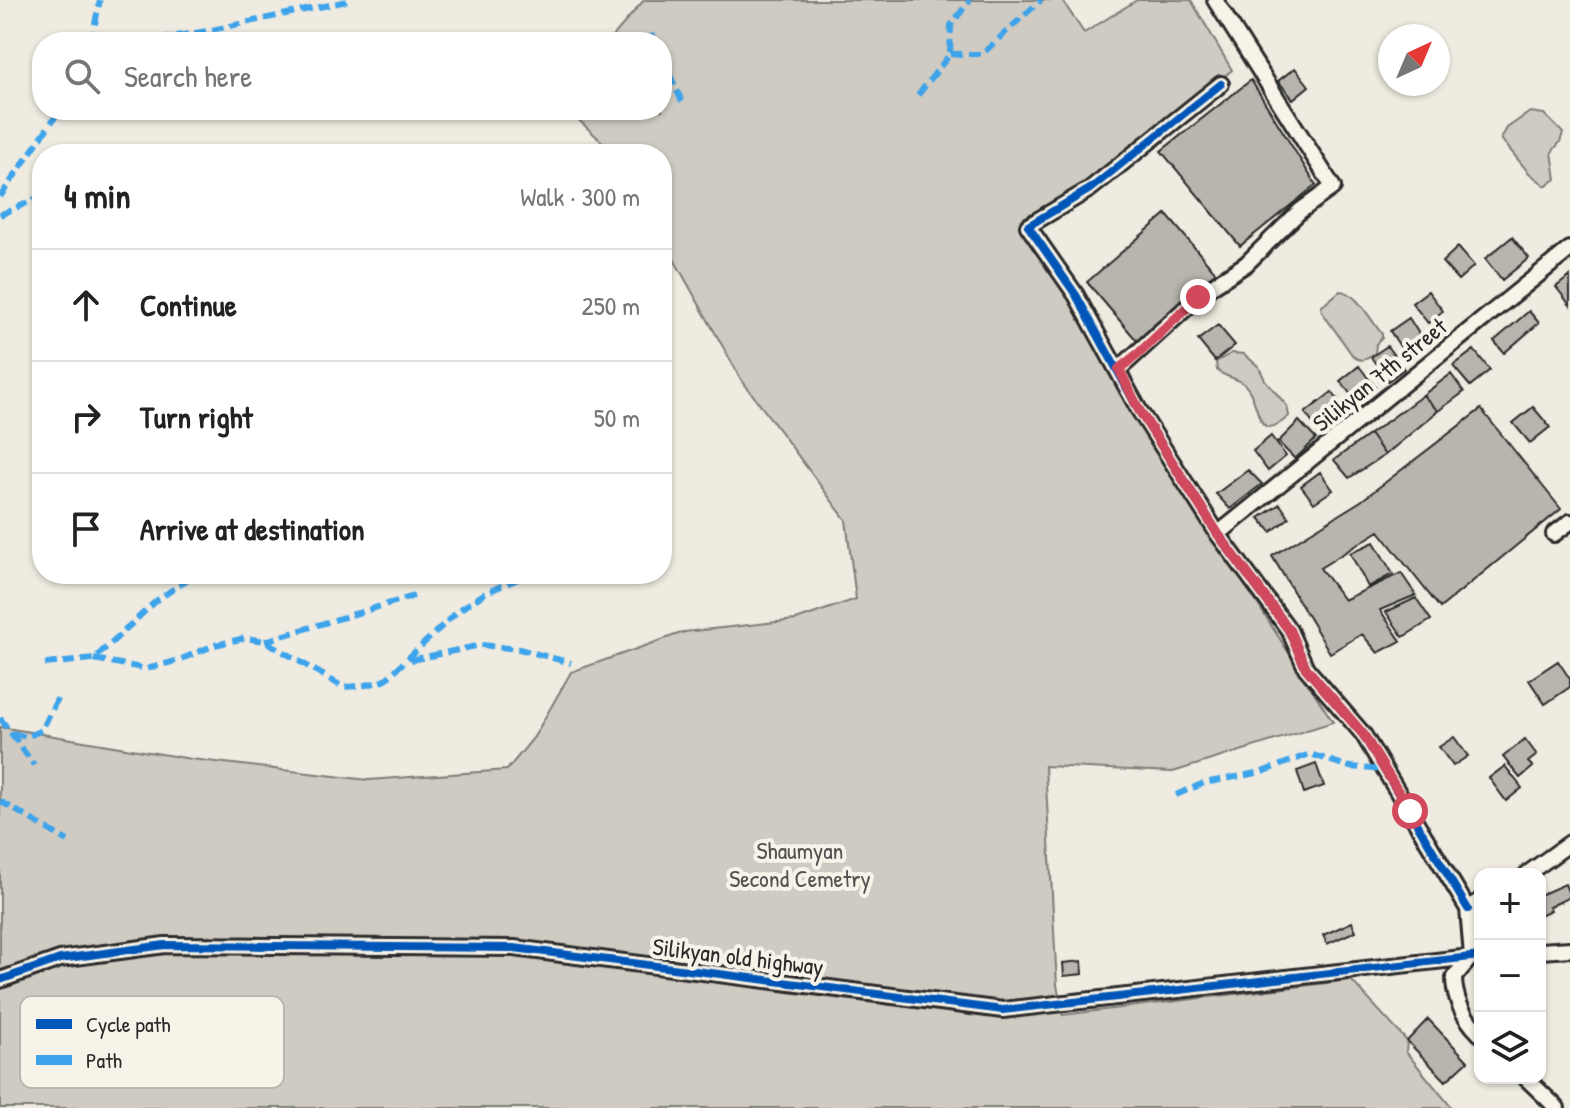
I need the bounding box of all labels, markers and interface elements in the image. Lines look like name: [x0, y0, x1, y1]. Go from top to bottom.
north arrow: [1378, 24, 1450, 96]
search box: [32, 32, 672, 120]
icon: search: [60, 54, 104, 98]
text: Search here: [124, 56, 252, 96]
text: 4 min: [64, 173, 131, 219]
text: Walk · 300 m: [520, 179, 640, 214]
route end: [1180, 279, 1216, 315]
icon: ahead: [64, 283, 108, 327]
text: Continue: [140, 285, 237, 325]
text: 250 m: [582, 288, 640, 323]
street label: Silikyan 7th street: [1306, 310, 1454, 438]
icon: right: [64, 395, 108, 439]
text: Turn right: [140, 397, 253, 437]
text: 50 m: [594, 400, 640, 435]
icon: arrive: [64, 507, 108, 551]
text: Arrive at destination: [140, 509, 365, 549]
route start: [1392, 793, 1428, 829]
park label: Shaumyan Second Cemetry: [729, 834, 871, 894]
map controls: [1474, 868, 1546, 1084]
button: +: [1474, 868, 1546, 940]
street label: Silikyan old highway: [651, 930, 825, 982]
button: −: [1474, 940, 1546, 1012]
legend: [20, 996, 284, 1088]
text: Cycle path: [86, 1009, 170, 1039]
button: layers: [1474, 1012, 1546, 1084]
text: Path: [86, 1045, 122, 1075]

